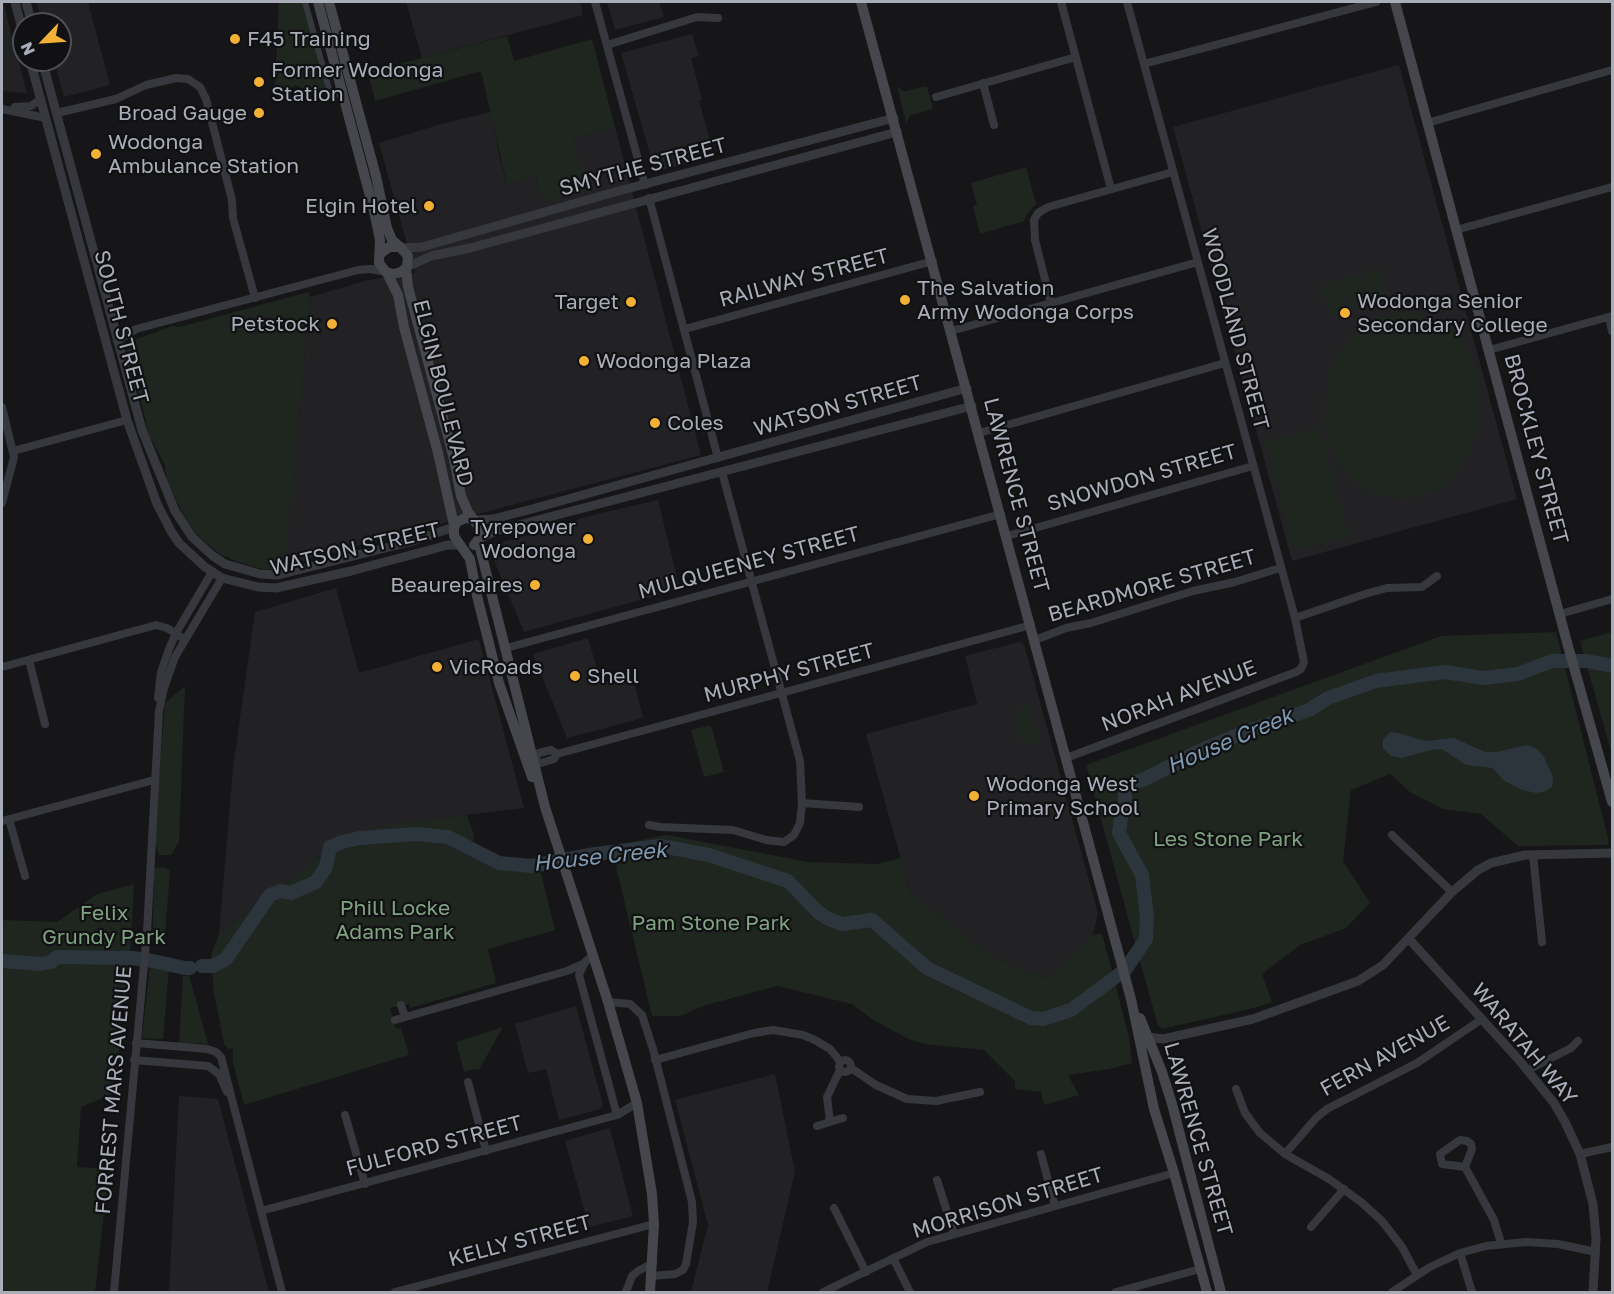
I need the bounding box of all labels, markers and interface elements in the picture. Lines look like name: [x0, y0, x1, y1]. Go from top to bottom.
north arrow: [12, 12, 72, 72]
place label: F45 Training: [247, 26, 371, 52]
marker: F45 Training: [228, 32, 242, 46]
text: N: [16, 39, 39, 59]
place label: Former Wodonga Station: [271, 57, 443, 107]
marker: Former Wodonga Station: [252, 75, 266, 89]
place label: Broad Gauge: [118, 100, 247, 126]
marker: Broad Gauge: [252, 106, 266, 120]
place label: Wodonga Ambulance Station: [108, 129, 299, 179]
street label: SMYTHE STREET: [557, 133, 729, 201]
marker: Wodonga Ambulance Station: [89, 147, 103, 161]
place label: Elgin Hotel: [305, 193, 417, 219]
marker: Elgin Hotel: [422, 199, 436, 213]
street label: WOODLAND STREET: [1196, 225, 1274, 433]
street label: RAILWAY STREET: [716, 243, 892, 313]
street label: SOUTH STREET: [88, 247, 154, 407]
place label: The Salvation Army Wodonga Corps: [917, 275, 1134, 325]
place label: Wodonga Senior Secondary College: [1357, 288, 1548, 338]
place label: Target: [555, 289, 619, 315]
marker: The Salvation Army Wodonga Corps: [898, 293, 912, 307]
marker: Target: [624, 295, 638, 309]
street label: ELGIN BOULEVARD: [408, 297, 478, 489]
marker: Wodonga Senior Secondary College: [1338, 306, 1352, 320]
place label: Petstock: [230, 311, 320, 337]
marker: Petstock: [325, 317, 339, 331]
place label: Wodonga Plaza: [596, 348, 751, 374]
street label: BROCKLEY STREET: [1499, 351, 1573, 547]
marker: Wodonga Plaza: [577, 354, 591, 368]
street label: WATSON STREET: [751, 370, 925, 442]
street label: LAWRENCE STREET: [978, 395, 1054, 595]
place label: Coles: [667, 410, 724, 436]
marker: Coles: [648, 416, 662, 430]
street label: SNOWDON STREET: [1044, 439, 1240, 517]
place label: Tyrepower Wodonga: [470, 514, 576, 564]
street label: WATSON STREET: [268, 517, 442, 581]
street label: MULQUEENEY STREET: [636, 521, 862, 605]
marker: Tyrepower Wodonga: [581, 532, 595, 546]
street label: BEARDMORE STREET: [1045, 544, 1259, 628]
place label: Beaurepaires: [390, 572, 523, 598]
marker: Beaurepaires: [528, 578, 542, 592]
street label: MURPHY STREET: [701, 638, 877, 708]
place label: VicRoads: [449, 654, 543, 680]
street label: NORAH AVENUE: [1098, 655, 1260, 737]
marker: VicRoads: [430, 660, 444, 674]
place label: Shell: [587, 663, 639, 689]
marker: Shell: [568, 669, 582, 683]
water label: House Creek: [1163, 703, 1297, 779]
place label: Wodonga West Primary School: [986, 771, 1140, 821]
marker: Wodonga West Primary School: [967, 789, 981, 803]
park label: Les Stone Park: [1153, 826, 1303, 852]
water label: House Creek: [532, 837, 668, 877]
park label: Phill Locke Adams Park: [335, 895, 455, 945]
park label: Felix Grundy Park: [42, 900, 166, 950]
park label: Pam Stone Park: [631, 910, 791, 936]
street label: FORREST MARS AVENUE: [91, 965, 137, 1215]
street label: WARATAH WAY: [1466, 978, 1582, 1110]
street label: FERN AVENUE: [1316, 1010, 1454, 1102]
street label: LAWRENCE STREET: [1158, 1039, 1238, 1239]
street label: FULFORD STREET: [343, 1110, 525, 1182]
street label: MORRISON STREET: [909, 1162, 1107, 1244]
street label: KELLY STREET: [446, 1210, 594, 1272]

